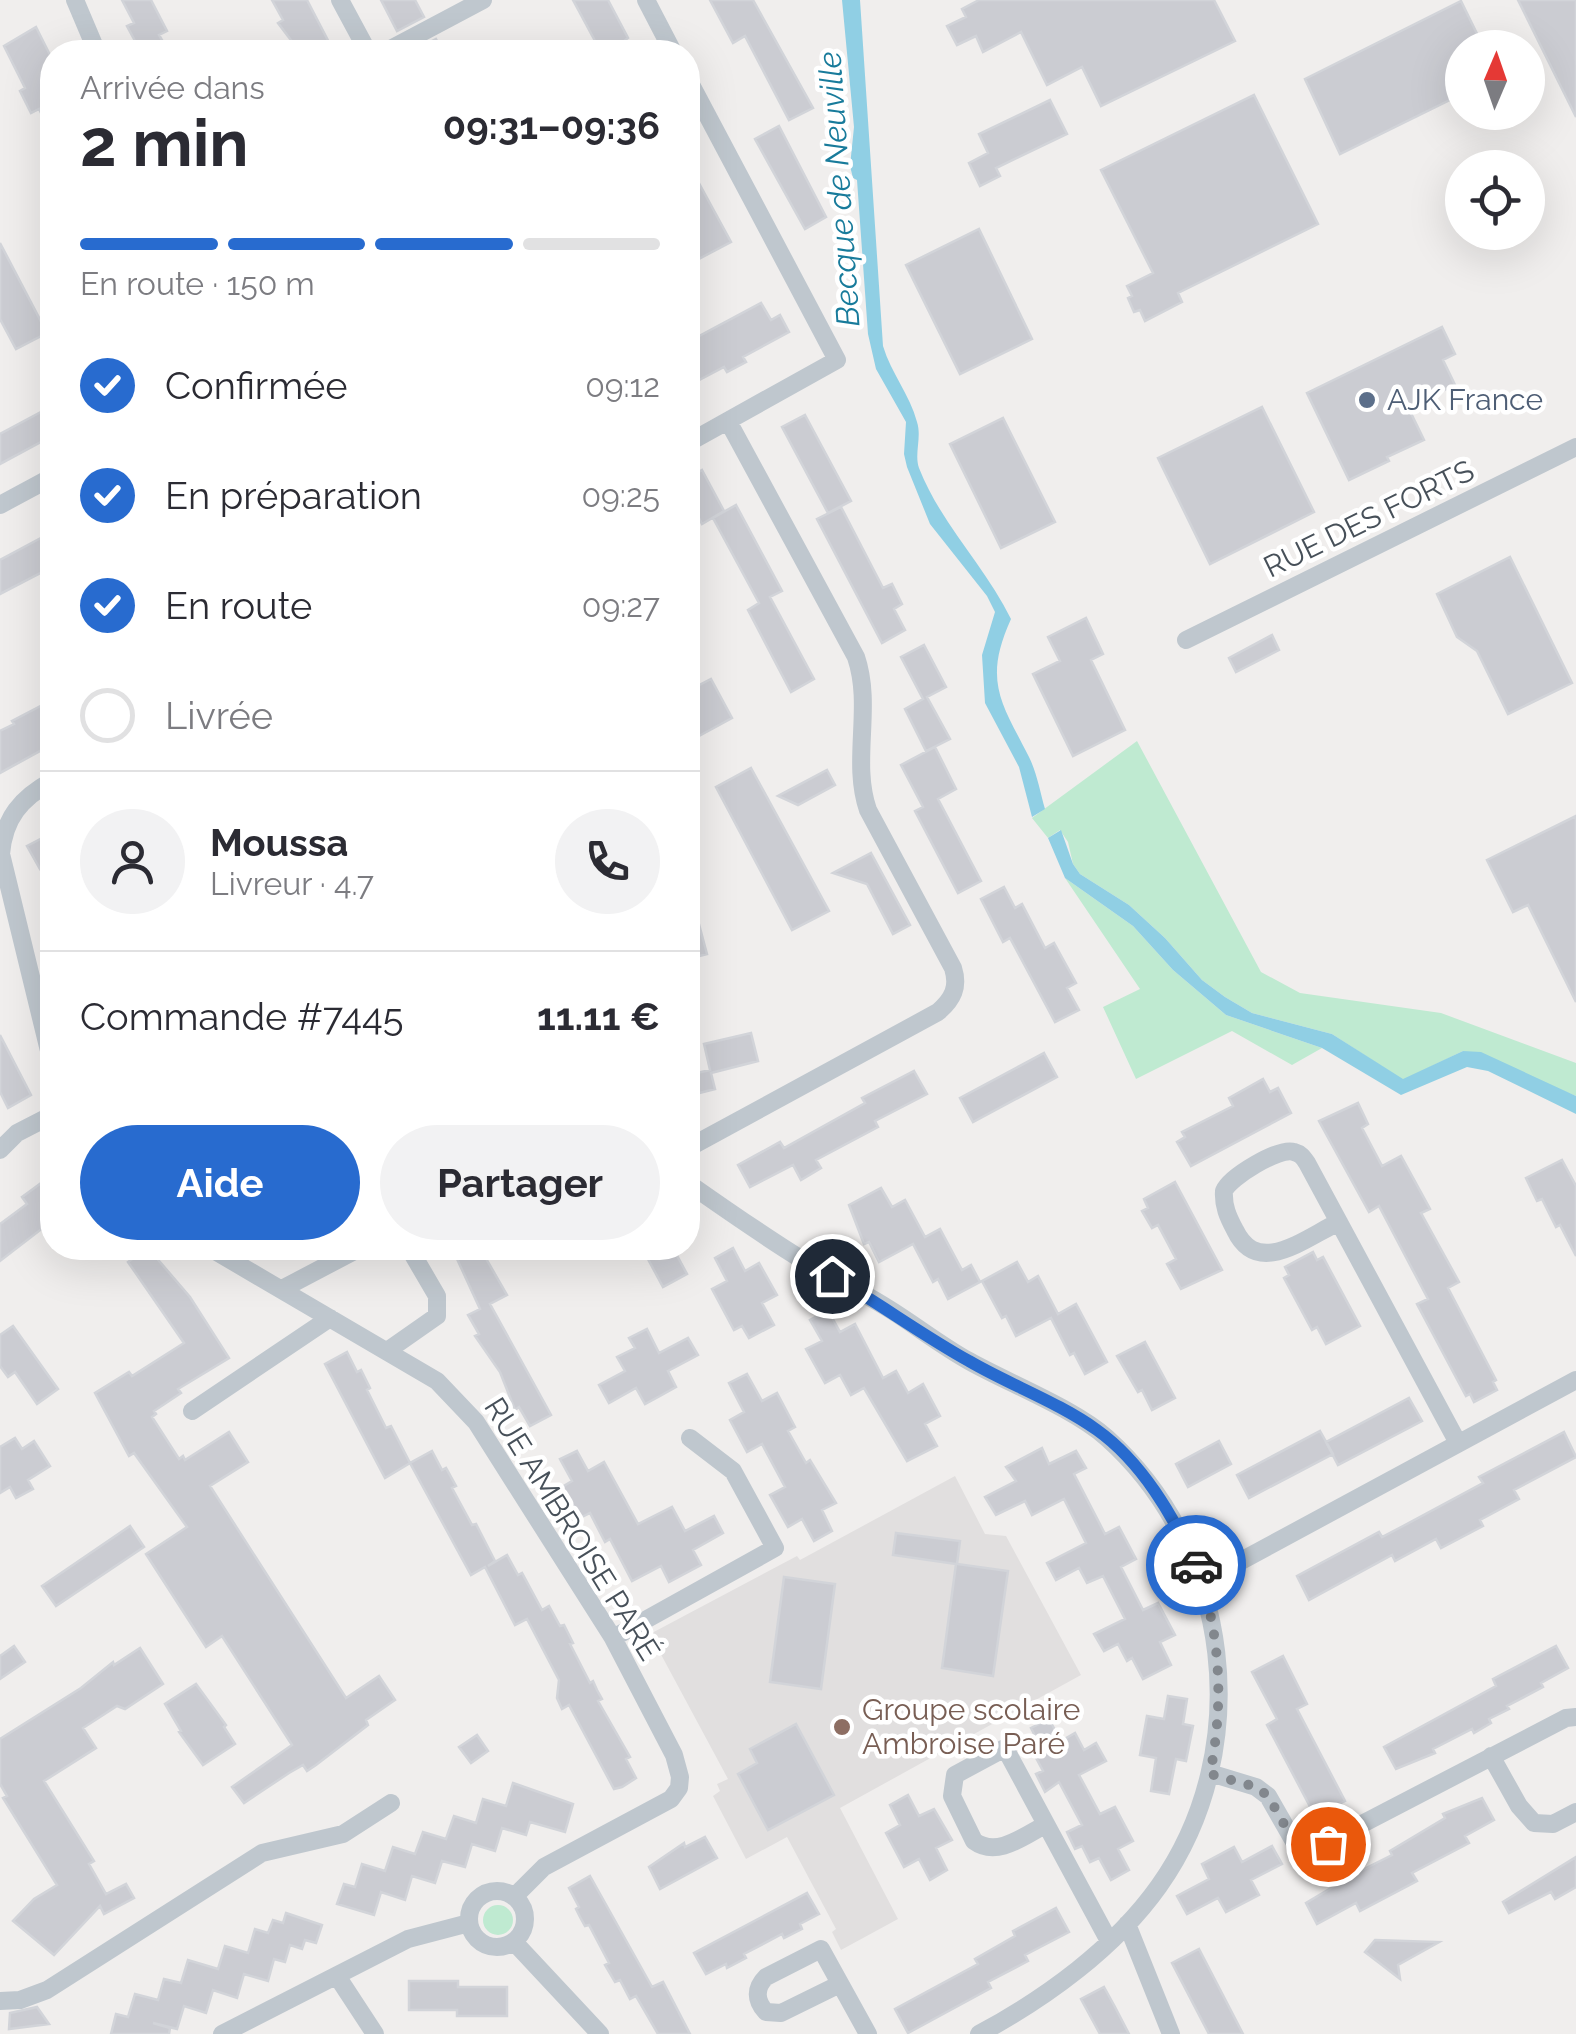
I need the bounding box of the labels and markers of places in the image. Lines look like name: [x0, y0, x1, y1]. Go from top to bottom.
place label: AJK France: [1387, 382, 1543, 417]
marker: AJK France: [1356, 389, 1378, 411]
pin: [790, 1234, 875, 1319]
place label: Groupe scolaire Ambroise Paré: [862, 1692, 1080, 1761]
marker: Groupe scolaire Ambroise Paré: [831, 1716, 853, 1738]
pin: [1286, 1802, 1371, 1887]

